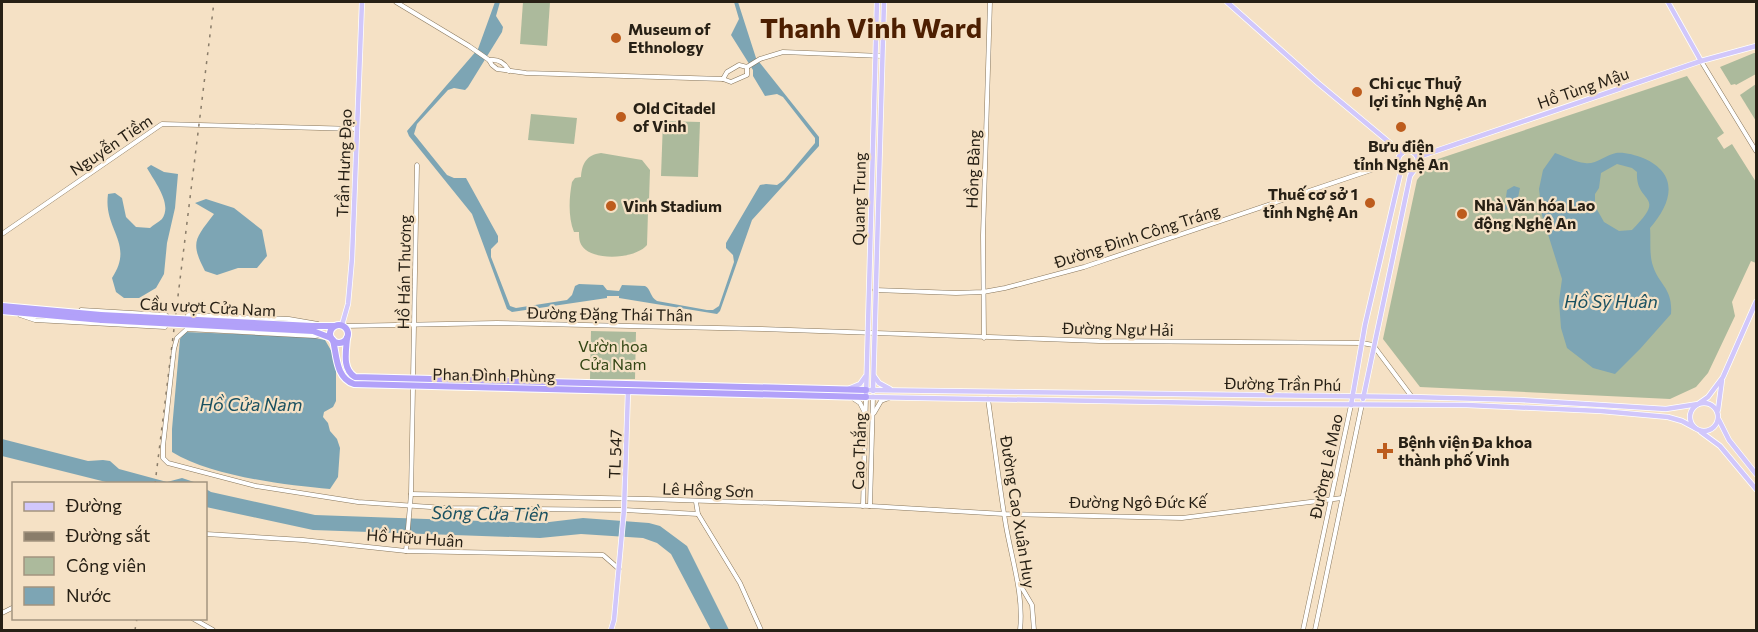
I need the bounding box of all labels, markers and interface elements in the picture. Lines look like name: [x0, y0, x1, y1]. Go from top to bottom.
district label: Thanh Vinh Ward: [760, 10, 982, 44]
place label: Museum of Ethnology: [628, 19, 711, 56]
marker: Museum of Ethnology: [609, 31, 623, 45]
street label: Hồ Tùng Mậu: [1534, 63, 1631, 112]
place label: Chi cục Thuỷ lợi tỉnh Nghệ An: [1369, 73, 1487, 111]
marker: Chi cục Thuỷ lợi tỉnh Nghệ An: [1350, 85, 1364, 99]
place label: Old Citadel of Vinh: [633, 98, 716, 135]
street label: Trần Hưng Đạo: [332, 108, 355, 217]
street label: Nguyễn Tiềm: [66, 110, 155, 179]
marker: Old Citadel of Vinh: [614, 110, 628, 124]
marker: Bưu điện tỉnh Nghệ An: [1394, 120, 1408, 134]
street label: Hồng Bàng: [962, 129, 983, 209]
place label: Bưu điện tỉnh Nghệ An: [1353, 136, 1449, 174]
street label: Quang Trung: [848, 152, 869, 246]
place label: Thuế cơ sở 1 tỉnh Nghệ An: [1263, 184, 1358, 222]
place label: Nhà Văn hóa Lao động Nghệ An: [1474, 195, 1596, 233]
place label: Vinh Stadium: [623, 196, 722, 215]
marker: Thuế cơ sở 1 tỉnh Nghệ An: [1363, 196, 1377, 210]
marker: Vinh Stadium: [604, 199, 618, 213]
street label: Đường Đinh Công Tráng: [1051, 200, 1222, 272]
marker: Nhà Văn hóa Lao động Nghệ An: [1455, 207, 1469, 221]
street label: Hồ Hán Thương: [393, 214, 414, 329]
water label: Hồ Sỹ Huân: [1564, 290, 1658, 312]
street label: Cầu vượt Cửa Nam: [139, 293, 277, 320]
street label: Đường Đặng Thái Thân: [526, 303, 693, 324]
street label: Đường Ngư Hải: [1061, 318, 1174, 339]
park label: Vườn hoa Cửa Nam: [578, 336, 648, 373]
street label: Phan Đình Phùng: [432, 364, 556, 385]
street label: Đường Trần Phú: [1223, 373, 1342, 394]
water label: Hồ Cửa Nam: [199, 393, 303, 415]
street label: Cao Thắng: [848, 412, 869, 490]
street label: Đường Lê Mao: [1305, 412, 1346, 521]
street label: TL 547: [604, 429, 625, 479]
place label: Bệnh viện Đa khoa thành phố Vinh: [1398, 432, 1532, 469]
street label: Đường Cao Xuân Huy: [997, 433, 1040, 590]
marker: Bệnh viện Đa khoa thành phố Vinh: [1376, 442, 1394, 460]
street label: Lê Hồng Sơn: [662, 478, 754, 501]
legend: [12, 482, 207, 620]
street label: Đường Ngô Đức Kế: [1068, 492, 1208, 511]
text: Đường: [65, 494, 122, 516]
water label: Sông Cửa Tiền: [431, 501, 549, 525]
text: Đường sắt: [65, 524, 150, 546]
street label: Hồ Hữu Huân: [366, 525, 464, 550]
text: Công viên: [66, 554, 146, 576]
text: Nước: [66, 584, 111, 606]

